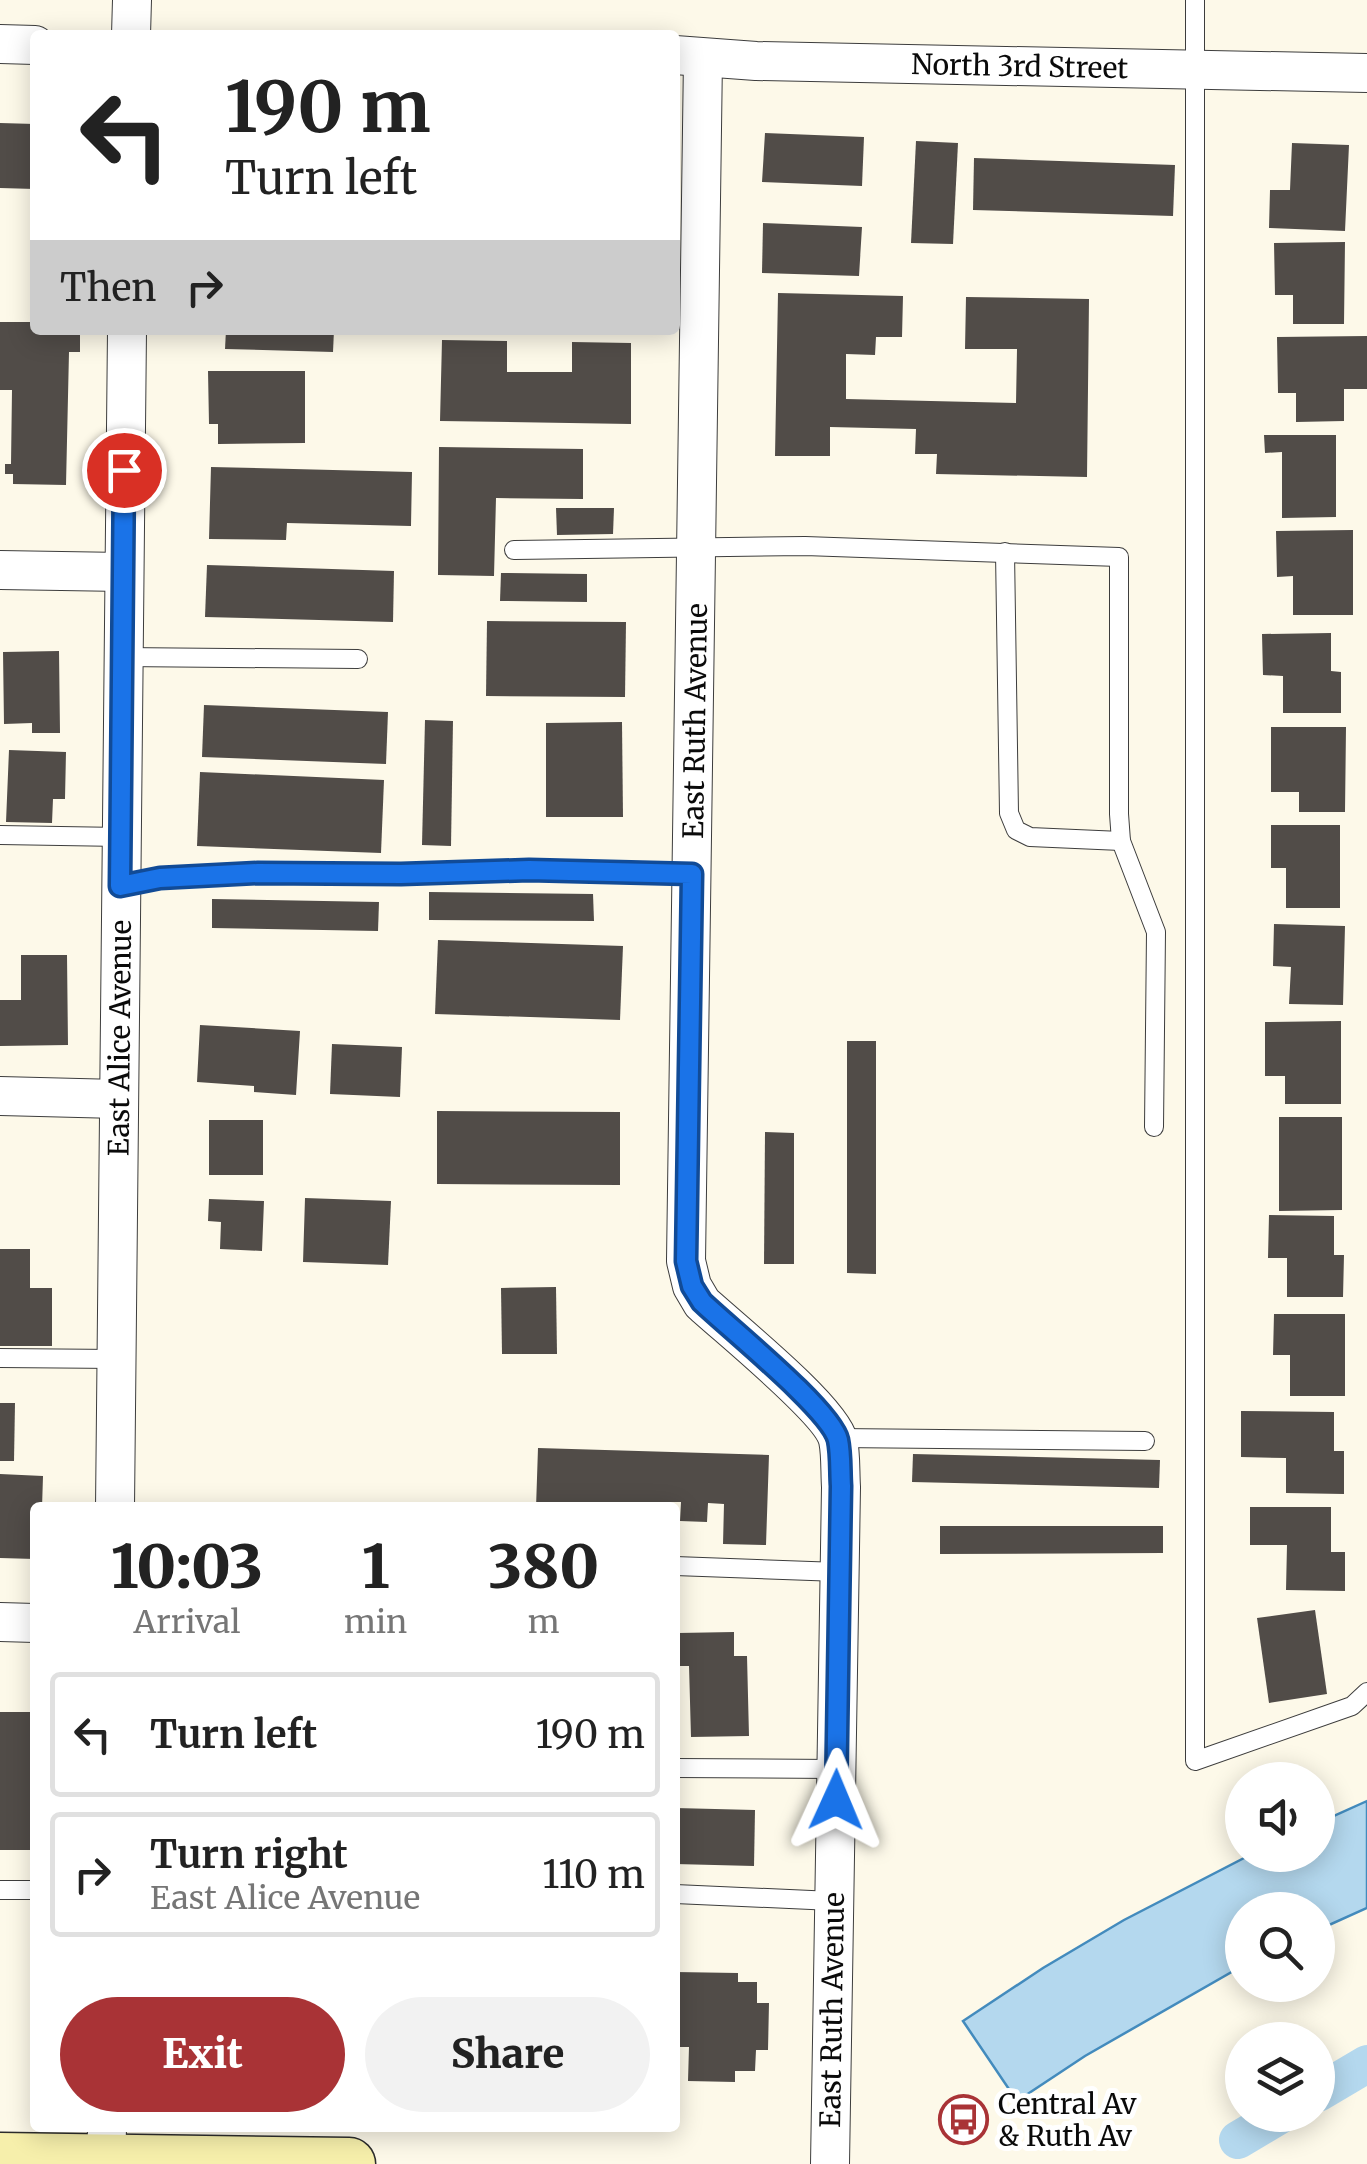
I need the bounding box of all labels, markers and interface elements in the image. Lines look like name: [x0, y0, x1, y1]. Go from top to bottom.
street label: North 3rd Street: [911, 46, 1129, 86]
text: 190 m: [225, 63, 431, 151]
icon: left: [60, 70, 190, 200]
text: Turn left: [225, 150, 417, 206]
icon: right: [177, 260, 232, 315]
text: Then: [60, 264, 157, 311]
pin: [82, 428, 167, 513]
icon: arrive: [97, 443, 152, 498]
street label: East Ruth Avenue: [675, 603, 715, 839]
street label: East Alice Avenue: [101, 920, 139, 1156]
text: 10:03: [111, 1529, 263, 1604]
text: 1: [362, 1529, 390, 1604]
text: 380: [488, 1529, 599, 1604]
text: Arrival: [134, 1602, 240, 1642]
text: min: [344, 1602, 407, 1642]
text: m: [528, 1602, 560, 1642]
icon: left: [65, 1707, 120, 1762]
text: Turn left: [150, 1711, 317, 1758]
text: 190 m: [535, 1711, 645, 1758]
position arrow: [784, 1748, 888, 1852]
map controls: [1225, 1762, 1335, 2132]
button: sound: [1225, 1762, 1335, 1872]
text: Turn right: [150, 1831, 348, 1878]
icon: right: [65, 1847, 120, 1902]
text: 110 m: [542, 1851, 645, 1898]
text: East Alice Avenue: [150, 1878, 420, 1918]
street label: East Ruth Avenue: [812, 1892, 852, 2128]
button: search: [1225, 1892, 1335, 2002]
button: Exit: [60, 1997, 345, 2112]
button: Share: [365, 1997, 650, 2112]
button: layers: [1225, 2022, 1335, 2132]
place label: Central Av & Ruth Av: [998, 2086, 1137, 2154]
bus stop icon: Central Av & Ruth Av: [937, 2094, 989, 2146]

